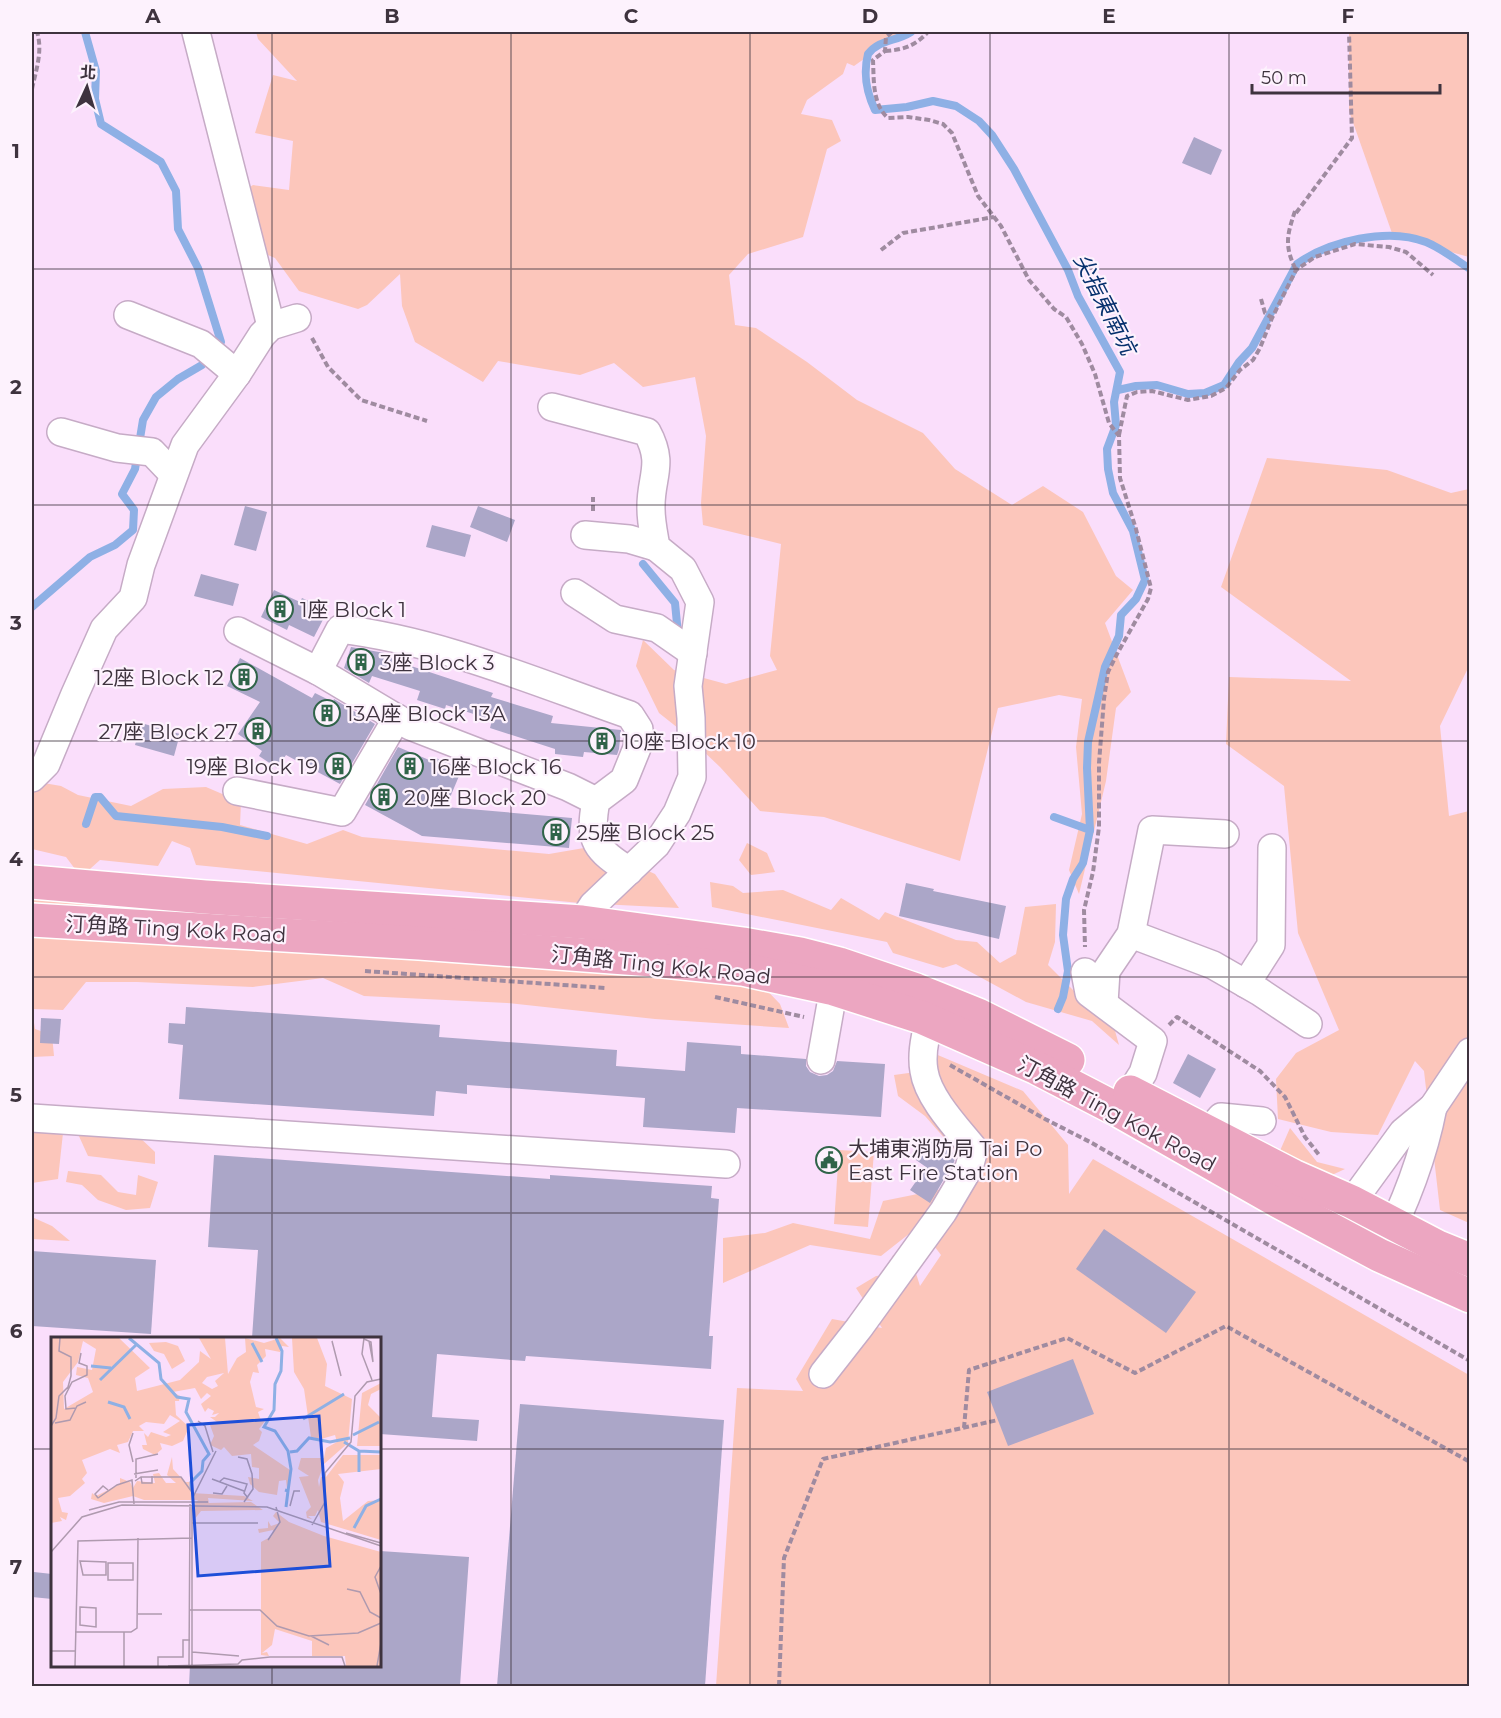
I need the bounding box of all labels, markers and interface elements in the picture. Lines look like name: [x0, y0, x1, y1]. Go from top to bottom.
text: A: [144, 4, 161, 28]
text: B: [384, 4, 400, 28]
text: C: [624, 4, 639, 28]
text: D: [862, 4, 878, 28]
text: E: [1102, 4, 1116, 28]
text: F: [1342, 4, 1355, 28]
north arrow: [57, 57, 117, 117]
scale bar: [1252, 57, 1440, 95]
text: 北: [79, 62, 97, 83]
text: 50 m: [1261, 67, 1307, 89]
text: 1: [12, 139, 20, 163]
water label: 尖指東南坑: [1068, 249, 1143, 362]
text: 2: [10, 375, 22, 399]
building icon: 1座 Block 1: [265, 594, 295, 624]
place label: 1座 Block 1: [300, 597, 406, 622]
text: 3: [9, 611, 22, 635]
building icon: 3座 Block 3: [346, 647, 376, 677]
place label: 3座 Block 3: [380, 650, 495, 675]
building icon: 12座 Block 12: [229, 662, 259, 692]
place label: 12座 Block 12: [94, 665, 224, 690]
building icon: 13A座 Block 13A: [312, 698, 342, 728]
place label: 13A座 Block 13A: [346, 701, 507, 726]
building icon: 27座 Block 27: [243, 716, 273, 746]
place label: 27座 Block 27: [99, 719, 238, 744]
building icon: 10座 Block 10: [587, 726, 617, 756]
place label: 10座 Block 10: [622, 729, 756, 754]
building icon: 19座 Block 19: [323, 751, 353, 781]
building icon: 16座 Block 16: [395, 751, 425, 781]
place label: 19座 Block 19: [186, 754, 318, 779]
place label: 16座 Block 16: [430, 754, 562, 779]
building icon: 20座 Block 20: [369, 782, 399, 812]
place label: 20座 Block 20: [404, 785, 546, 810]
building icon: 25座 Block 25: [541, 817, 571, 847]
place label: 25座 Block 25: [576, 820, 715, 845]
text: 4: [9, 847, 23, 871]
street label: 汀角路 Ting Kok Road: [65, 911, 287, 947]
street label: 汀角路 Ting Kok Road: [550, 941, 772, 989]
street label: 汀角路 Ting Kok Road: [1014, 1051, 1220, 1177]
text: 5: [10, 1083, 22, 1107]
place label: 大埔東消防局 Tai Po East Fire Station: [848, 1136, 1042, 1185]
public building icon: 大埔東消防局 Tai Po East Fire Station: [814, 1145, 844, 1175]
text: 6: [10, 1319, 23, 1343]
inset map: [51, 1337, 381, 1667]
text: 7: [10, 1555, 22, 1579]

